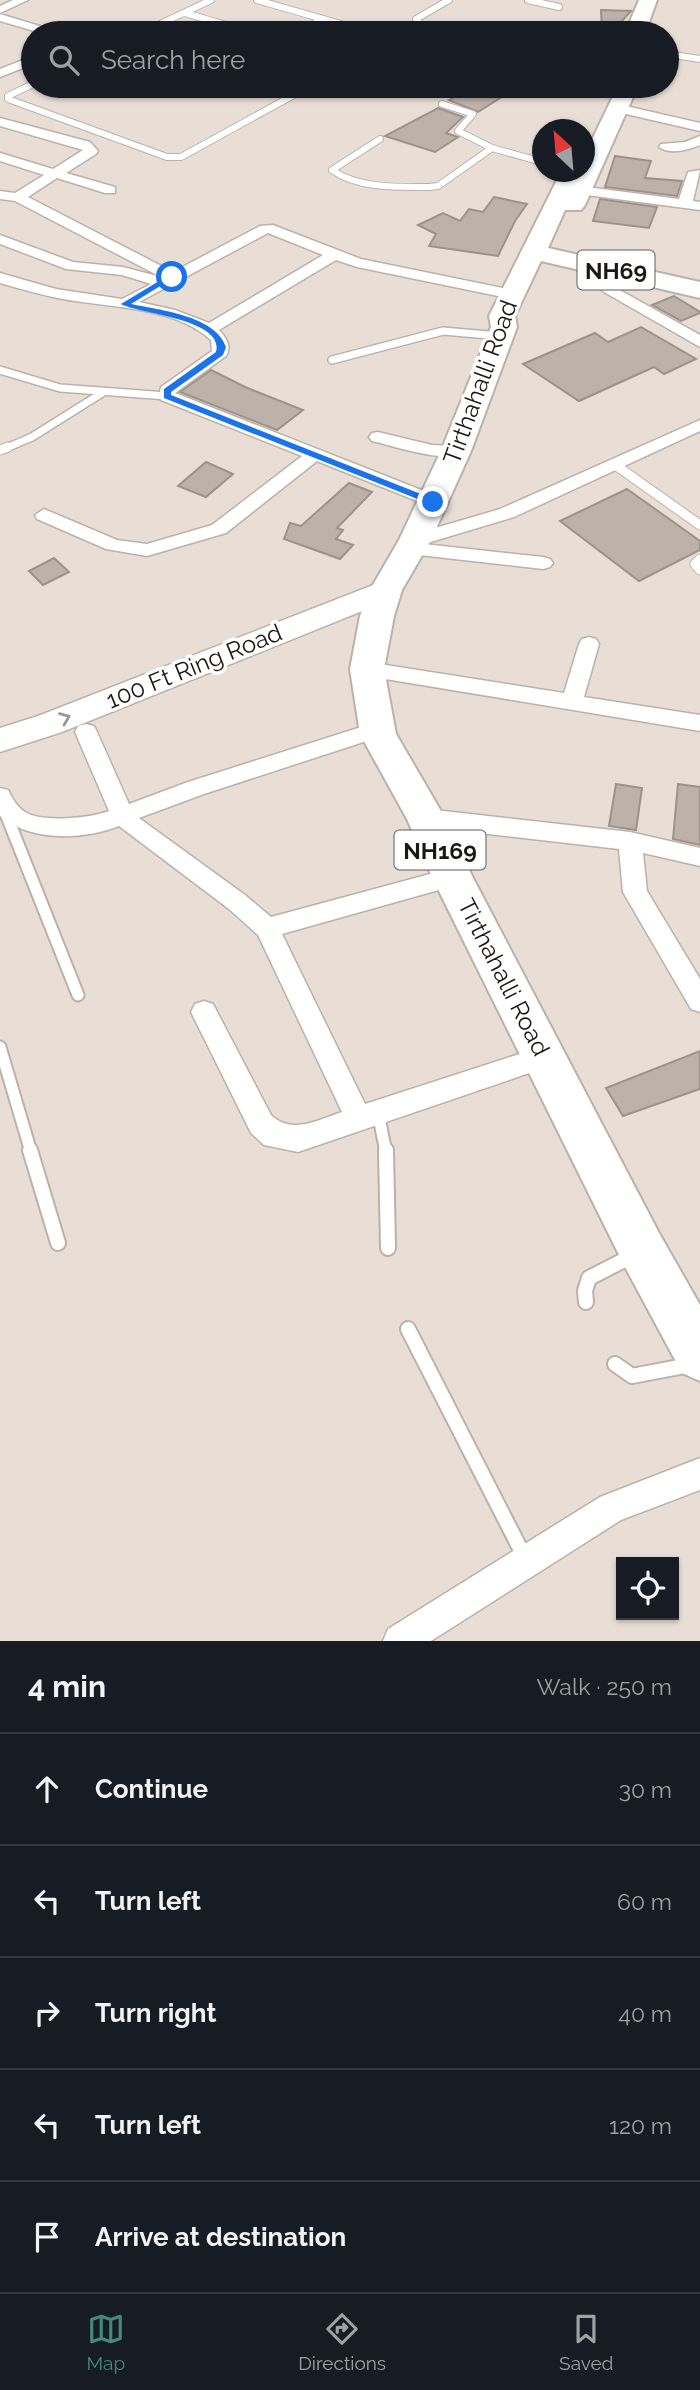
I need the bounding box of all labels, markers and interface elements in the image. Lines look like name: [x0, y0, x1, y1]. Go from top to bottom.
search box: [21, 21, 679, 98]
icon: search: [45, 41, 83, 79]
text: Search here: [101, 45, 245, 75]
north arrow: [532, 119, 595, 182]
road number: NH69: [578, 250, 654, 290]
route start: [156, 261, 187, 292]
street label: Tirthahalli Road: [437, 296, 523, 468]
route end: [417, 486, 448, 517]
street label: 100 Ft Ring Road: [102, 617, 286, 715]
one-way arrow: [58, 712, 70, 726]
road number: NH169: [394, 830, 486, 870]
street label: Tirthahalli Road: [452, 894, 556, 1060]
map controls: [616, 1557, 679, 1620]
button: locate: [616, 1557, 679, 1620]
text: 4 min: [28, 1669, 106, 1704]
text: Walk · 250 m: [537, 1673, 672, 1700]
icon: ahead: [28, 1770, 66, 1808]
text: Continue: [95, 1774, 208, 1804]
text: 30 m: [619, 1776, 672, 1803]
icon: left: [28, 1882, 66, 1920]
text: Turn left: [95, 1886, 201, 1916]
text: 60 m: [617, 1888, 672, 1915]
icon: right: [28, 1994, 66, 2032]
text: Turn right: [95, 1998, 216, 2028]
text: 40 m: [618, 2000, 672, 2027]
icon: left: [28, 2106, 66, 2144]
text: Turn left: [95, 2110, 201, 2140]
text: 120 m: [609, 2112, 672, 2139]
icon: arrive: [28, 2218, 66, 2256]
text: Arrive at destination: [95, 2222, 346, 2252]
tab: Map: [87, 2310, 125, 2374]
tab: Directions: [298, 2310, 386, 2374]
tab: Saved: [559, 2310, 613, 2374]

